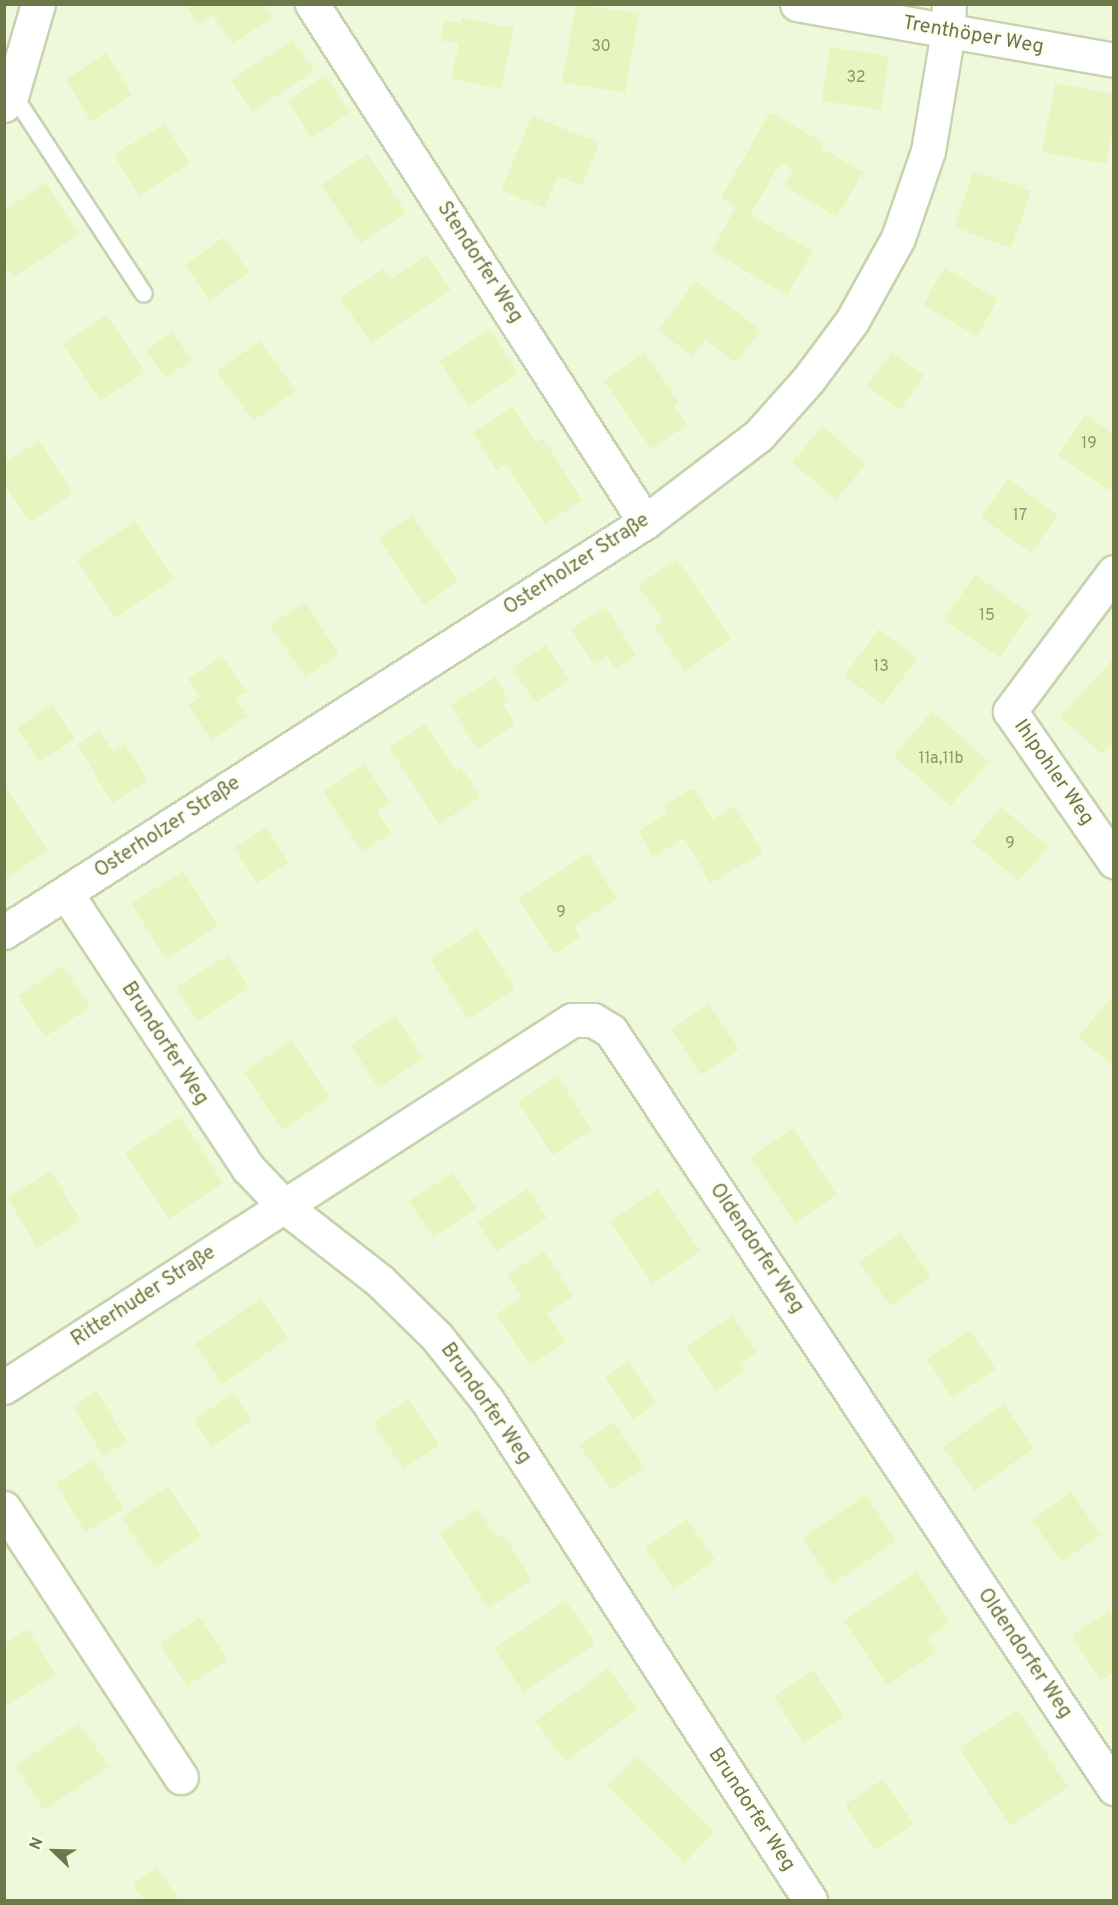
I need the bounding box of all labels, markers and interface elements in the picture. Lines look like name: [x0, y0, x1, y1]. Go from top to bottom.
street label: Trenthöper Weg: [900, 12, 1046, 60]
house number: 30: [591, 37, 611, 57]
house number: 32: [846, 68, 866, 88]
street label: Stendorfer Weg: [431, 198, 527, 328]
house number: 19: [1081, 434, 1097, 454]
house number: 17: [1013, 506, 1027, 526]
street label: Osterholzer Straße: [500, 509, 654, 621]
house number: 15: [979, 606, 995, 626]
house number: 13: [873, 657, 889, 677]
street label: Ihlpohler Weg: [1008, 715, 1098, 831]
house number: 11a,11b: [919, 749, 963, 769]
street label: Osterholzer Straße: [91, 772, 245, 884]
house number: 9: [1005, 834, 1015, 854]
house number: 9: [556, 903, 566, 923]
street label: Brundorfer Weg: [115, 978, 213, 1110]
street label: Oldendorfer Weg: [703, 1179, 809, 1319]
street label: Ritterhuder Straße: [67, 1241, 221, 1353]
street label: Brundorfer Weg: [434, 1339, 536, 1469]
street label: Oldendorfer Weg: [971, 1584, 1077, 1724]
street label: Brundorfer Weg: [702, 1744, 800, 1876]
north arrow: [24, 1821, 84, 1881]
text: N: [26, 1835, 49, 1853]

